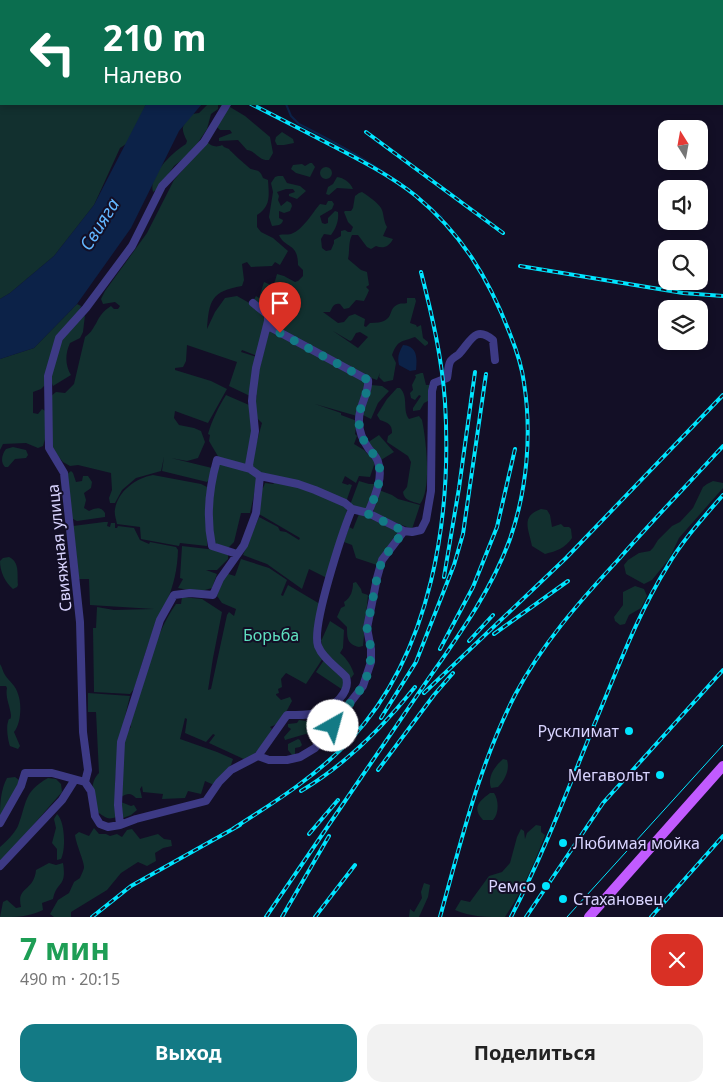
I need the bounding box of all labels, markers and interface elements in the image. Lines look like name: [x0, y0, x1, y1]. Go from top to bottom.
text: 210 m: [103, 14, 206, 61]
icon: left: [20, 20, 85, 85]
text: Налево: [103, 59, 182, 89]
north arrow: [658, 120, 708, 170]
map controls: [658, 120, 708, 350]
button: sound: [658, 180, 708, 230]
water label: Свияга: [74, 193, 124, 255]
button: search: [658, 240, 708, 290]
pin: [259, 282, 301, 333]
icon: arrive: [266, 289, 294, 317]
button: layers: [658, 300, 708, 350]
street label: Свияжная улица: [41, 483, 77, 613]
park label: Борьба: [243, 624, 299, 646]
position arrow: [306, 699, 358, 751]
place label: Русклимат: [537, 720, 620, 742]
marker: Русклимат: [623, 725, 635, 737]
place label: Мегавольт: [568, 764, 651, 786]
marker: Мегавольт: [654, 769, 666, 781]
place label: Любимая мойка: [573, 832, 700, 854]
marker: Любимая мойка: [557, 837, 569, 849]
place label: Ремсо: [488, 875, 536, 897]
marker: Ремсо: [540, 880, 552, 892]
place label: Стахановец: [573, 888, 663, 910]
marker: Стахановец: [557, 893, 569, 905]
text: 7 мин: [20, 928, 110, 969]
button: close: [651, 934, 703, 986]
text: 490 m · 20:15: [20, 968, 120, 990]
button: Выход: [20, 1024, 357, 1082]
button: Поделиться: [367, 1024, 703, 1082]

